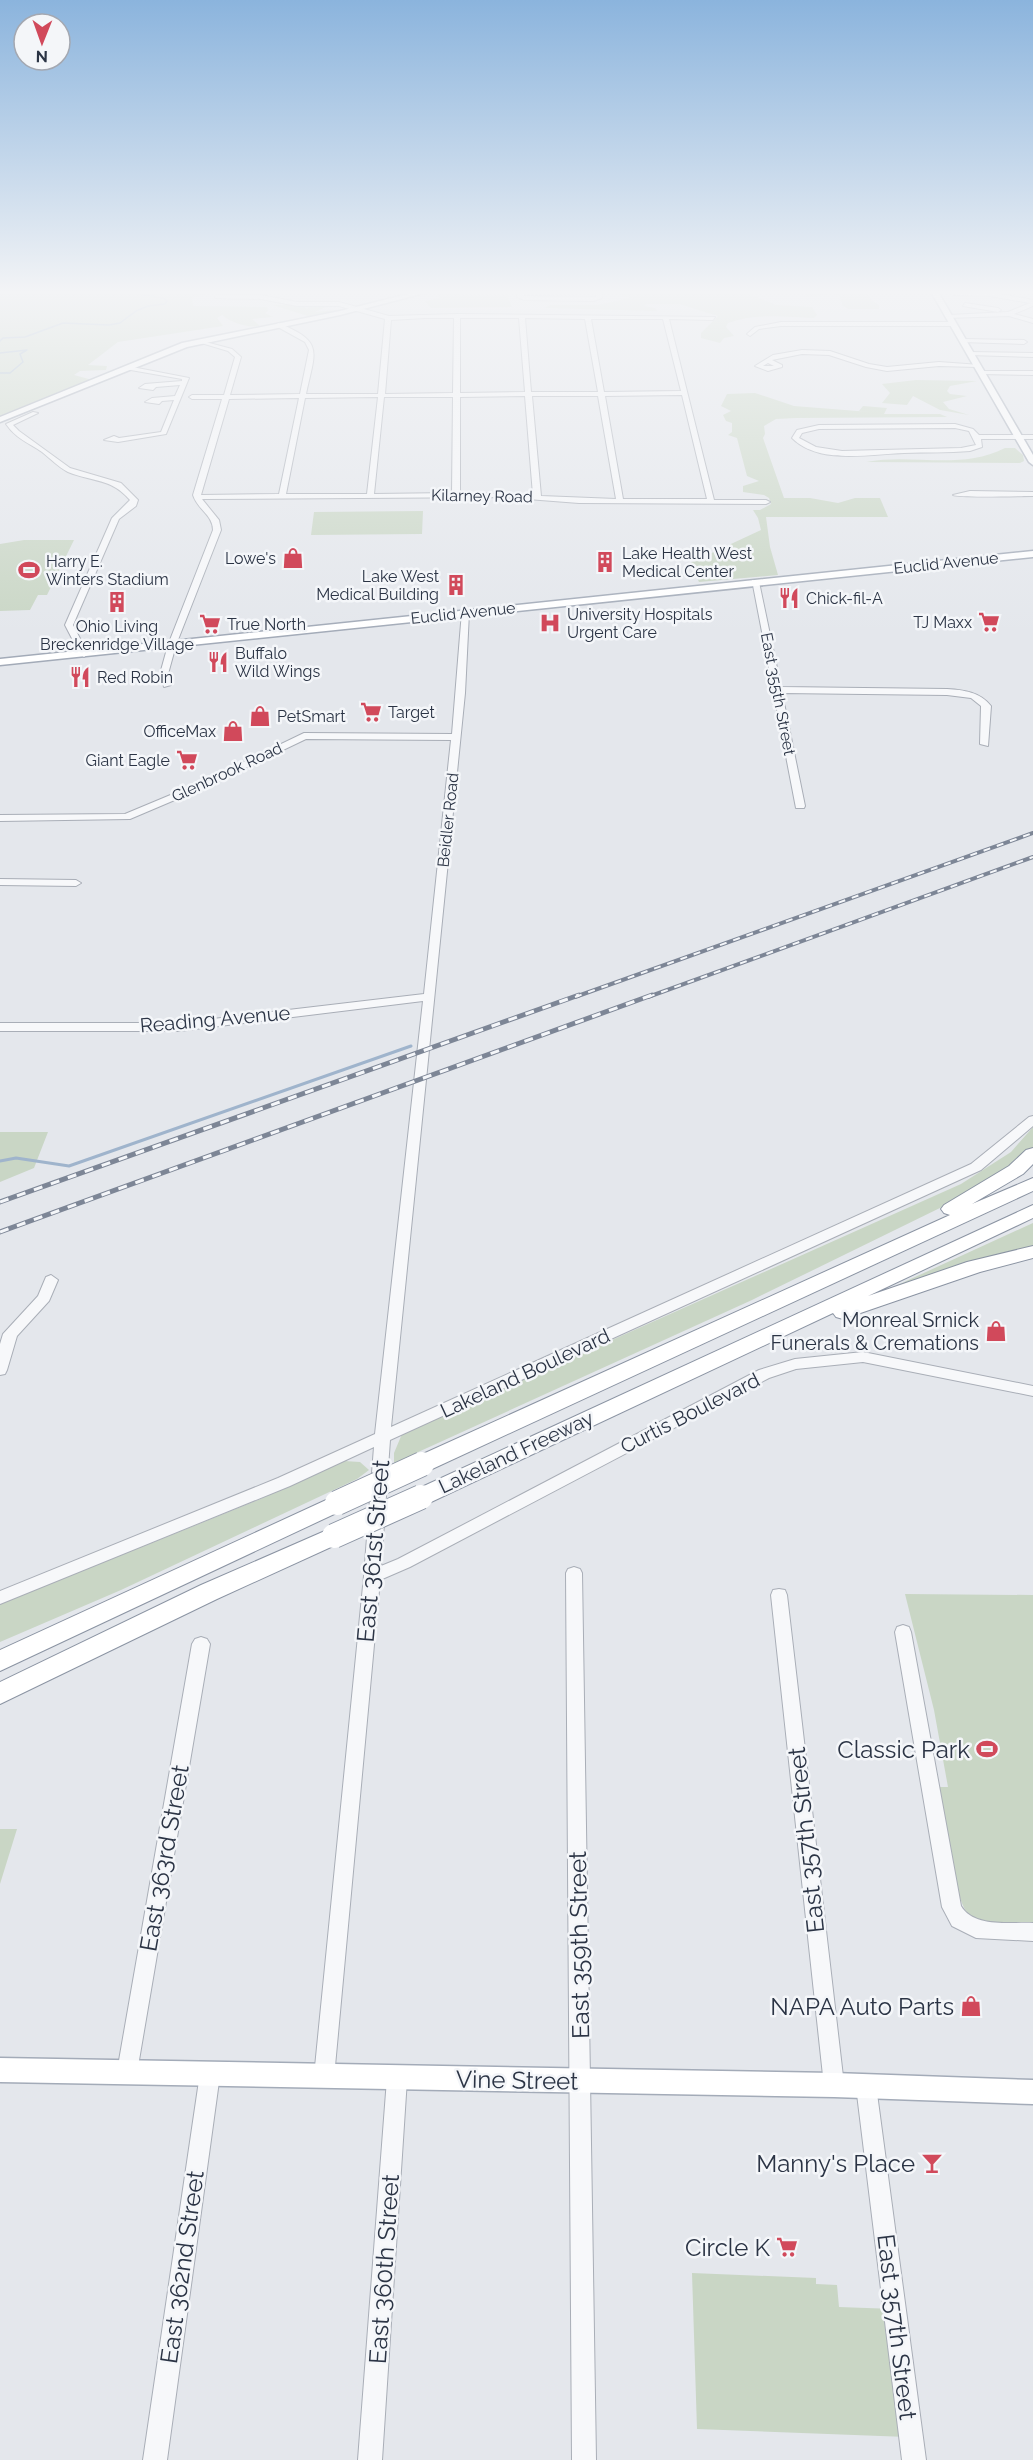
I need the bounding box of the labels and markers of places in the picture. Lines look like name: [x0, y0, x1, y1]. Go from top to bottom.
place label: Lake Health West Medical Center: [622, 544, 753, 581]
shop icon: Lowe's: [281, 546, 305, 570]
place label: Lowe's: [225, 549, 276, 568]
building icon: Lake Health West Medical Center: [593, 550, 617, 574]
place label: Harry E. Winters Stadium: [46, 552, 169, 589]
sports icon: Harry E. Winters Stadium: [17, 558, 41, 582]
place label: Lake West Medical Building: [316, 567, 440, 604]
building icon: Lake West Medical Building: [444, 573, 468, 597]
restaurant icon: Chick-fil-A: [777, 586, 801, 610]
place label: Chick-fil-A: [806, 589, 883, 608]
building icon: Ohio Living Breckenridge Village: [105, 590, 129, 614]
place label: University Hospitals Urgent Care: [567, 605, 713, 642]
supermarket icon: TJ Maxx: [977, 610, 1001, 634]
hospital icon: University Hospitals Urgent Care: [538, 611, 562, 635]
supermarket icon: True North: [198, 612, 222, 636]
place label: TJ Maxx: [913, 613, 972, 632]
place label: True North: [227, 615, 306, 634]
place label: Ohio Living Breckenridge Village: [40, 617, 194, 654]
place label: Buffalo Wild Wings: [235, 644, 320, 681]
restaurant icon: Buffalo Wild Wings: [206, 650, 230, 674]
restaurant icon: Red Robin: [68, 665, 92, 689]
place label: Red Robin: [97, 668, 173, 687]
supermarket icon: Target: [359, 700, 383, 724]
place label: Target: [388, 703, 435, 722]
shop icon: PetSmart: [248, 704, 272, 728]
place label: PetSmart: [277, 707, 346, 726]
shop icon: OfficeMax: [221, 719, 245, 743]
place label: OfficeMax: [143, 722, 216, 741]
supermarket icon: Giant Eagle: [175, 748, 199, 772]
place label: Giant Eagle: [86, 751, 170, 770]
place label: Monreal Srnick Funerals & Cremations: [770, 1308, 979, 1355]
shop icon: Monreal Srnick Funerals & Cremations: [984, 1319, 1008, 1343]
place label: Classic Park: [837, 1735, 970, 1764]
sports icon: Classic Park: [975, 1737, 999, 1761]
place label: NAPA Auto Parts: [770, 1992, 954, 2021]
shop icon: NAPA Auto Parts: [959, 1994, 983, 2018]
place label: Manny's Place: [756, 2149, 915, 2178]
bar icon: Manny's Place: [920, 2151, 944, 2175]
place label: Circle K: [685, 2233, 771, 2262]
supermarket icon: Circle K: [775, 2235, 799, 2259]

